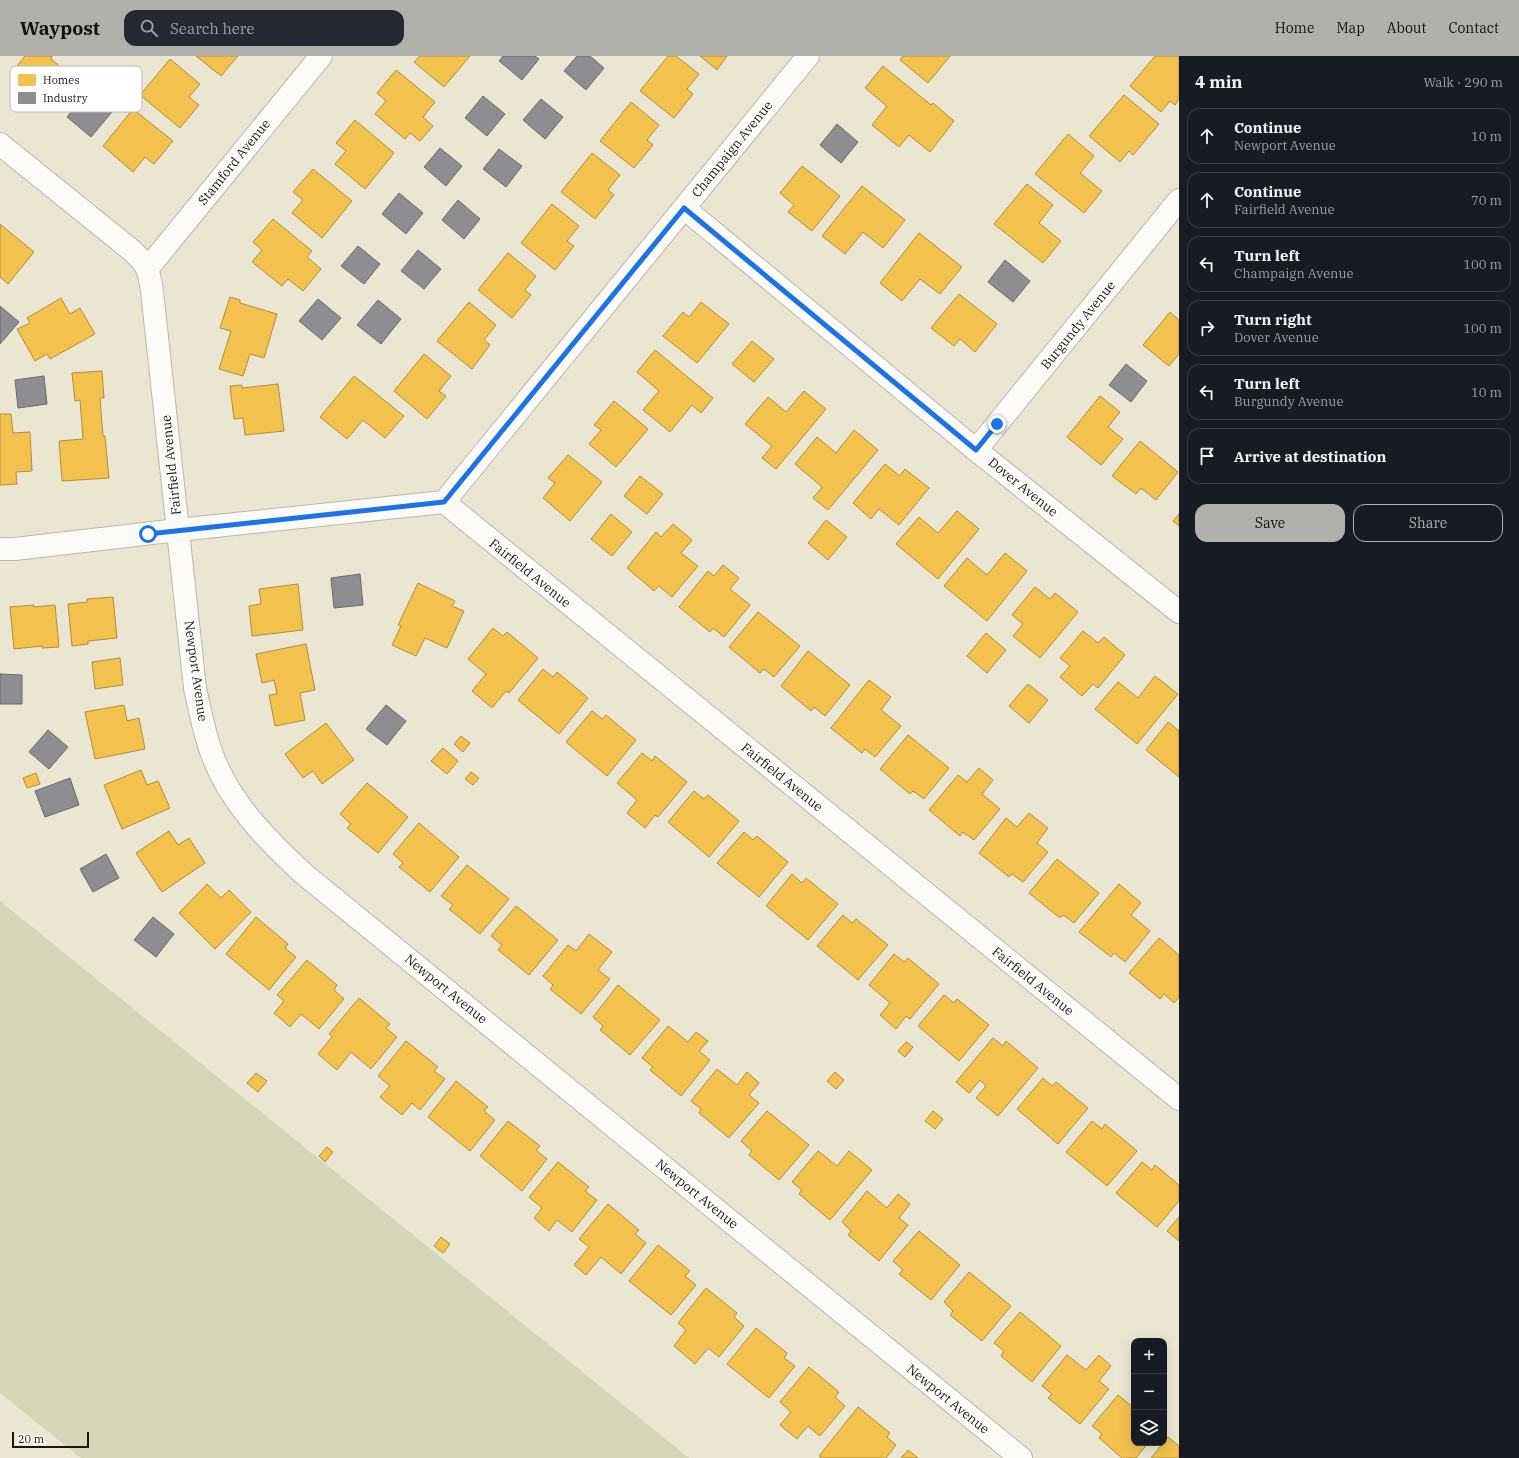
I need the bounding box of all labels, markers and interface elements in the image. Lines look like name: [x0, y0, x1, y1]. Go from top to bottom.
search box: [124, 10, 404, 46]
text: Waypost: [20, 16, 100, 40]
icon: search: [138, 17, 160, 39]
text: Search here: [170, 19, 254, 38]
text: Home: [1275, 19, 1314, 37]
text: Map: [1336, 19, 1365, 37]
text: About: [1387, 19, 1426, 37]
text: Contact: [1448, 19, 1499, 37]
legend: [10, 66, 142, 112]
text: 4 min: [1195, 71, 1243, 93]
text: Homes: [43, 73, 80, 87]
text: Walk · 290 m: [1424, 74, 1503, 91]
text: Industry: [43, 91, 88, 105]
street label: Champaign Avenue: [688, 97, 776, 201]
street label: Stamford Avenue: [194, 116, 274, 208]
text: Continue: [1234, 118, 1301, 137]
icon: ahead: [1196, 125, 1218, 147]
text: 10 m: [1471, 128, 1502, 145]
text: Newport Avenue: [1234, 137, 1336, 154]
text: Continue: [1234, 182, 1301, 201]
icon: ahead: [1196, 189, 1218, 211]
text: 70 m: [1471, 192, 1502, 209]
text: Fairfield Avenue: [1234, 201, 1334, 218]
text: Turn left: [1234, 246, 1300, 265]
icon: left: [1196, 253, 1218, 275]
text: 100 m: [1463, 256, 1502, 273]
text: Champaign Avenue: [1234, 265, 1353, 282]
street label: Burgundy Avenue: [1037, 277, 1119, 373]
text: Turn right: [1234, 310, 1312, 329]
icon: right: [1196, 317, 1218, 339]
text: 100 m: [1463, 320, 1502, 337]
text: Dover Avenue: [1234, 329, 1319, 346]
text: Turn left: [1234, 374, 1300, 393]
icon: left: [1196, 381, 1218, 403]
text: 10 m: [1471, 384, 1502, 401]
text: Burgundy Avenue: [1234, 393, 1343, 410]
street label: Fairfield Avenue: [157, 414, 185, 516]
route end: [988, 415, 1006, 433]
icon: arrive: [1196, 445, 1218, 467]
text: Arrive at destination: [1234, 447, 1386, 466]
street label: Dover Avenue: [985, 454, 1061, 520]
button: Save: [1195, 504, 1345, 542]
button: Share: [1353, 504, 1503, 542]
route start: [139, 525, 157, 543]
street label: Fairfield Avenue: [486, 535, 574, 611]
street label: Newport Avenue: [181, 619, 212, 723]
street label: Fairfield Avenue: [738, 739, 826, 815]
street label: Fairfield Avenue: [989, 943, 1077, 1019]
street label: Newport Avenue: [401, 950, 491, 1028]
street label: Newport Avenue: [652, 1155, 742, 1233]
map controls: [1131, 1338, 1167, 1446]
button: +: [1131, 1338, 1167, 1374]
street label: Newport Avenue: [903, 1360, 993, 1438]
button: −: [1131, 1374, 1167, 1410]
button: layers: [1131, 1410, 1167, 1446]
scale bar: [12, 1430, 89, 1449]
text: 20 m: [18, 1432, 44, 1446]

